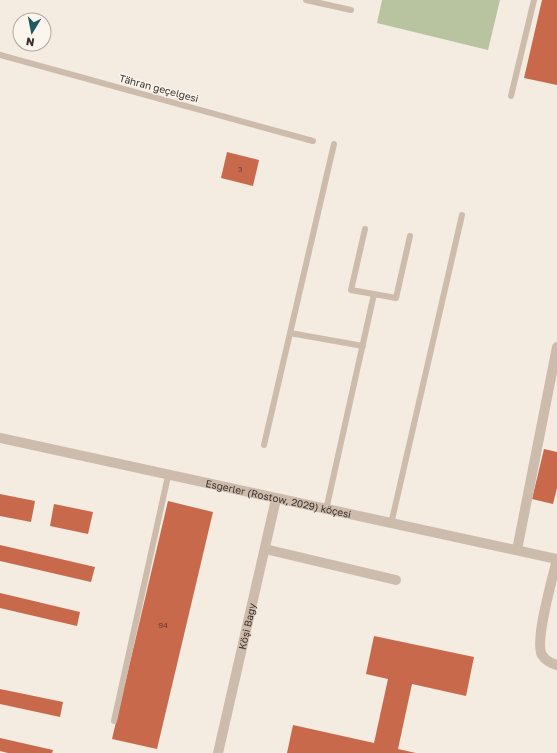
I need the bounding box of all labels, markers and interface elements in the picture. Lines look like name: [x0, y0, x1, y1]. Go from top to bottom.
north arrow: [12, 12, 52, 52]
text: N: [25, 35, 35, 49]
street label: Tähran geçelgesi: [118, 72, 200, 104]
house number: 3: [238, 164, 243, 174]
street label: Esgerler (Rostow, 2029) köçesi: [205, 477, 352, 520]
street label: Köşi Bagy: [236, 601, 258, 651]
house number: 94: [158, 620, 168, 630]

